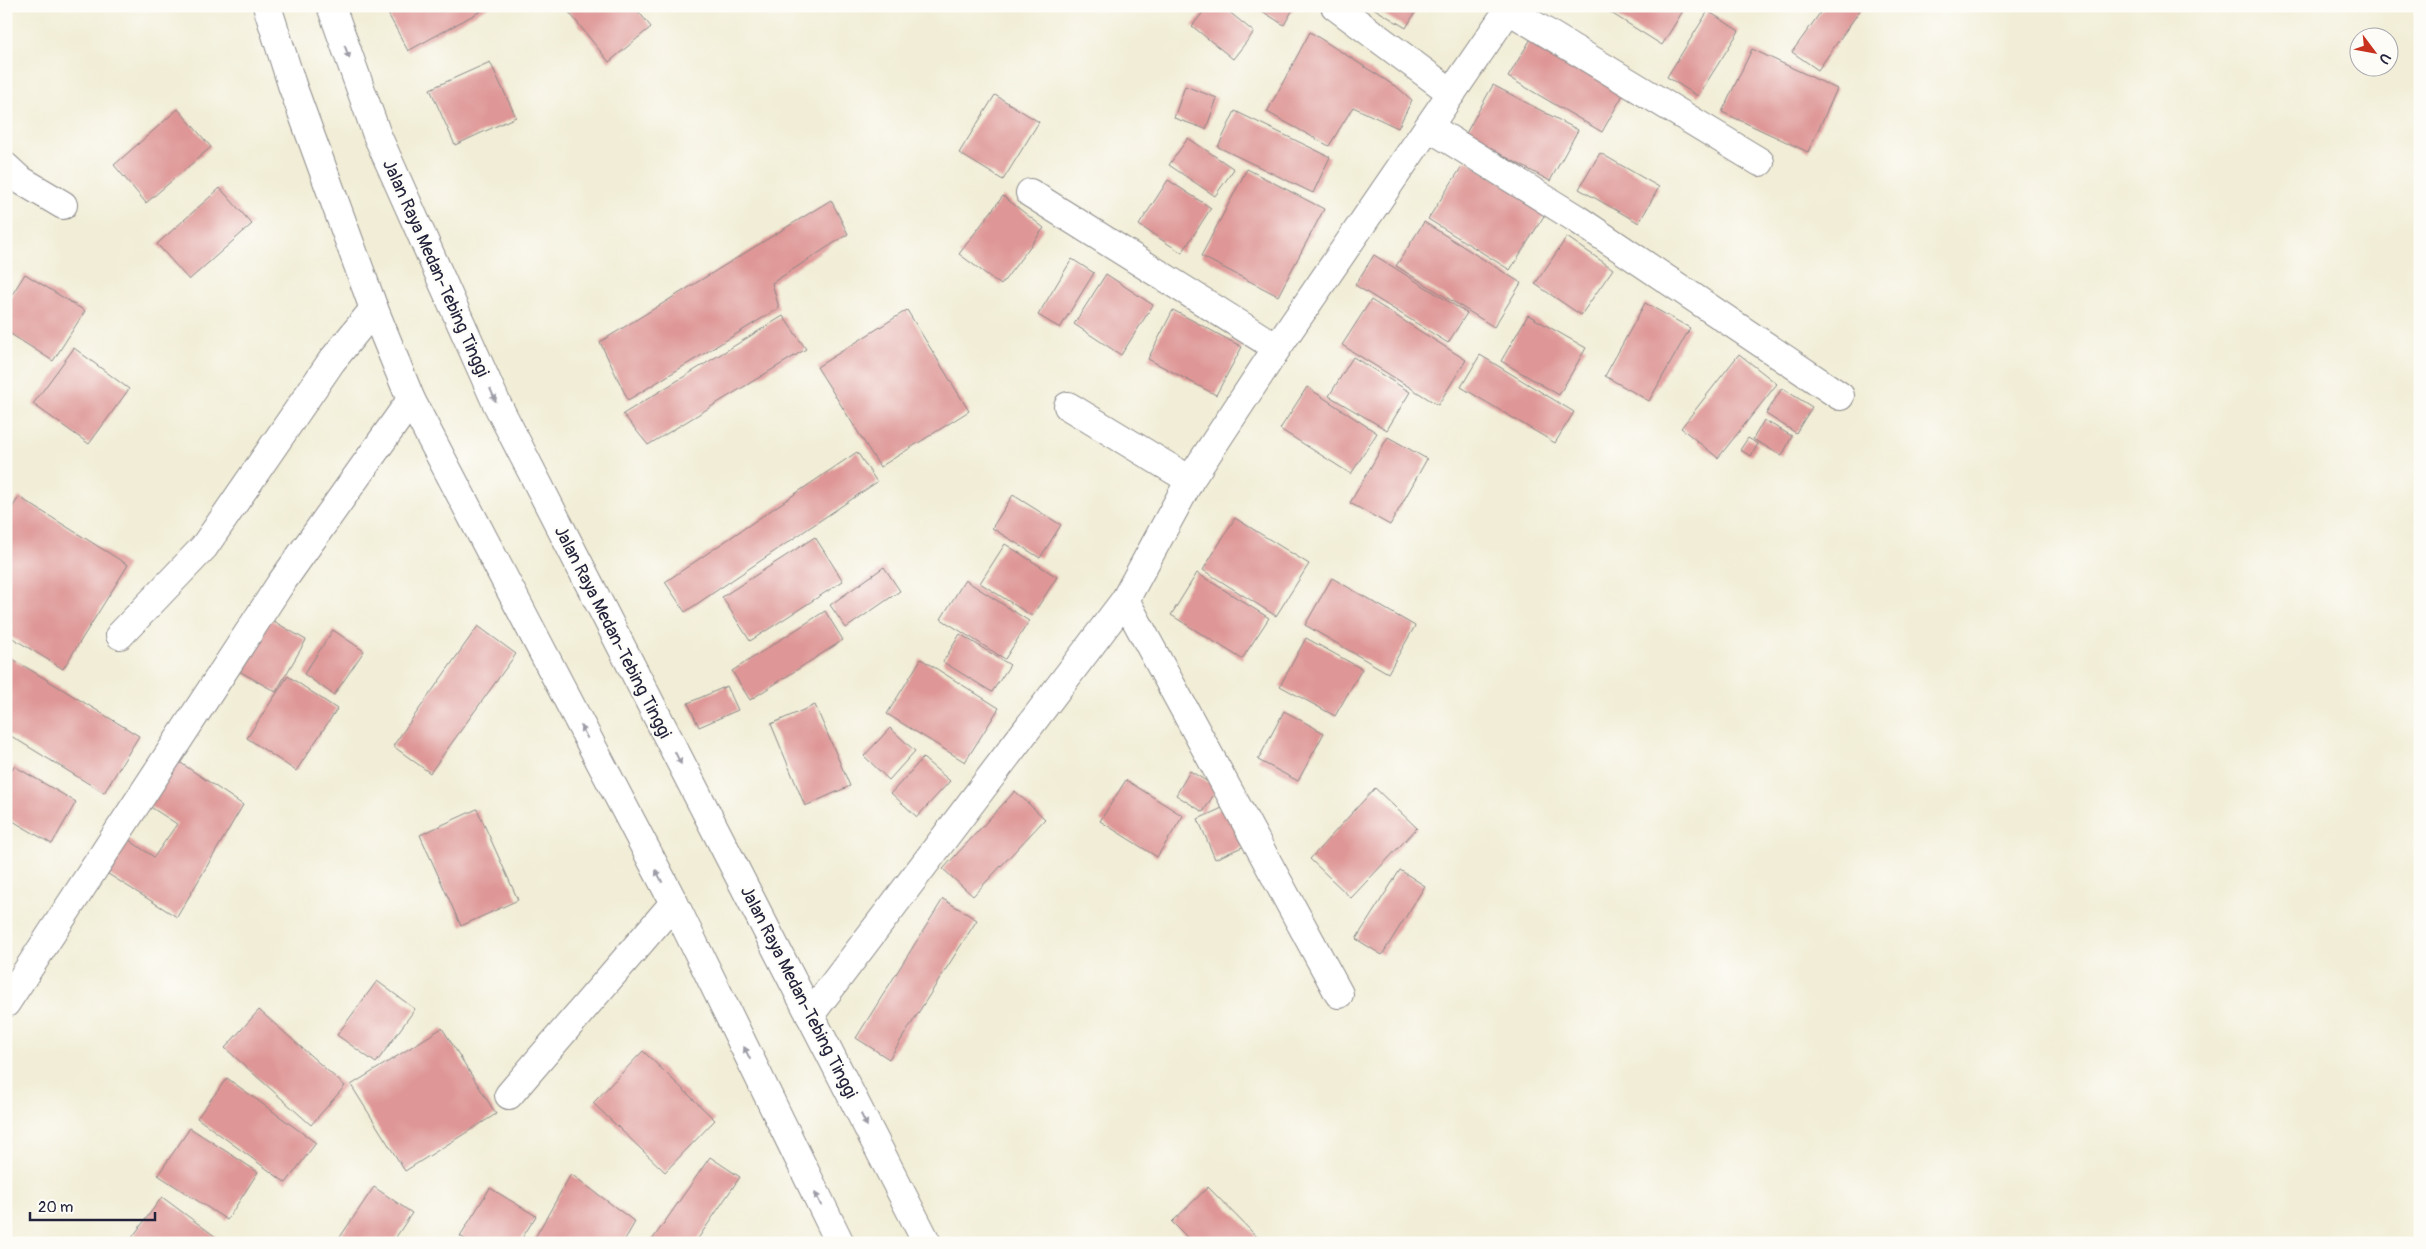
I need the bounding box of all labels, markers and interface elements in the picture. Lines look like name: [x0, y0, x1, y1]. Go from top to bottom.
north arrow: [2348, 28, 2398, 78]
one-way arrow: [343, 45, 351, 60]
text: U: [2375, 50, 2394, 67]
street label: Jalan Raya Medan-Tebing Tinggi: [377, 156, 494, 381]
one-way arrow: [489, 388, 497, 402]
street label: Jalan Raya Medan-Tebing Tinggi: [549, 522, 676, 742]
one-way arrow: [580, 725, 588, 739]
one-way arrow: [674, 750, 682, 765]
one-way arrow: [655, 869, 663, 883]
street label: Jalan Raya Medan-Tebing Tinggi: [735, 882, 862, 1102]
one-way arrow: [743, 1046, 751, 1060]
one-way arrow: [860, 1113, 868, 1127]
scale bar: [30, 1189, 155, 1221]
one-way arrow: [814, 1192, 822, 1206]
text: 20 m: [38, 1198, 73, 1217]

